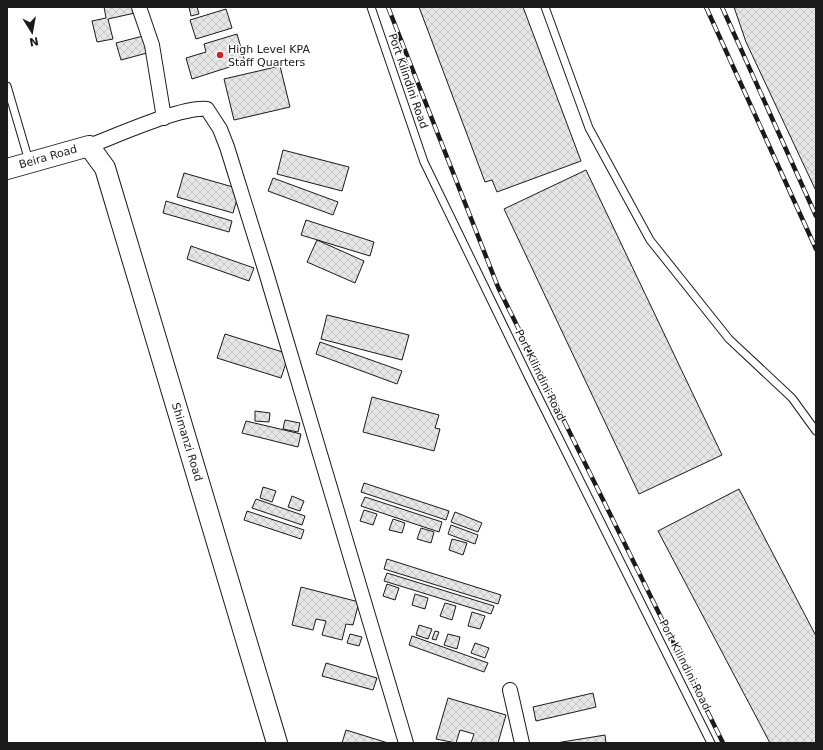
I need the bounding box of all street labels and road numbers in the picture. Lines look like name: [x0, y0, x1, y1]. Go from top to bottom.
street label: Port Kilindini Road: [386, 32, 430, 130]
street label: Beira Road: [17, 143, 79, 171]
street label: Port Kilindini Road: [512, 327, 568, 423]
street label: Shimanzi Road: [169, 401, 205, 483]
street label: Port Kilindini Road: [657, 618, 713, 712]

